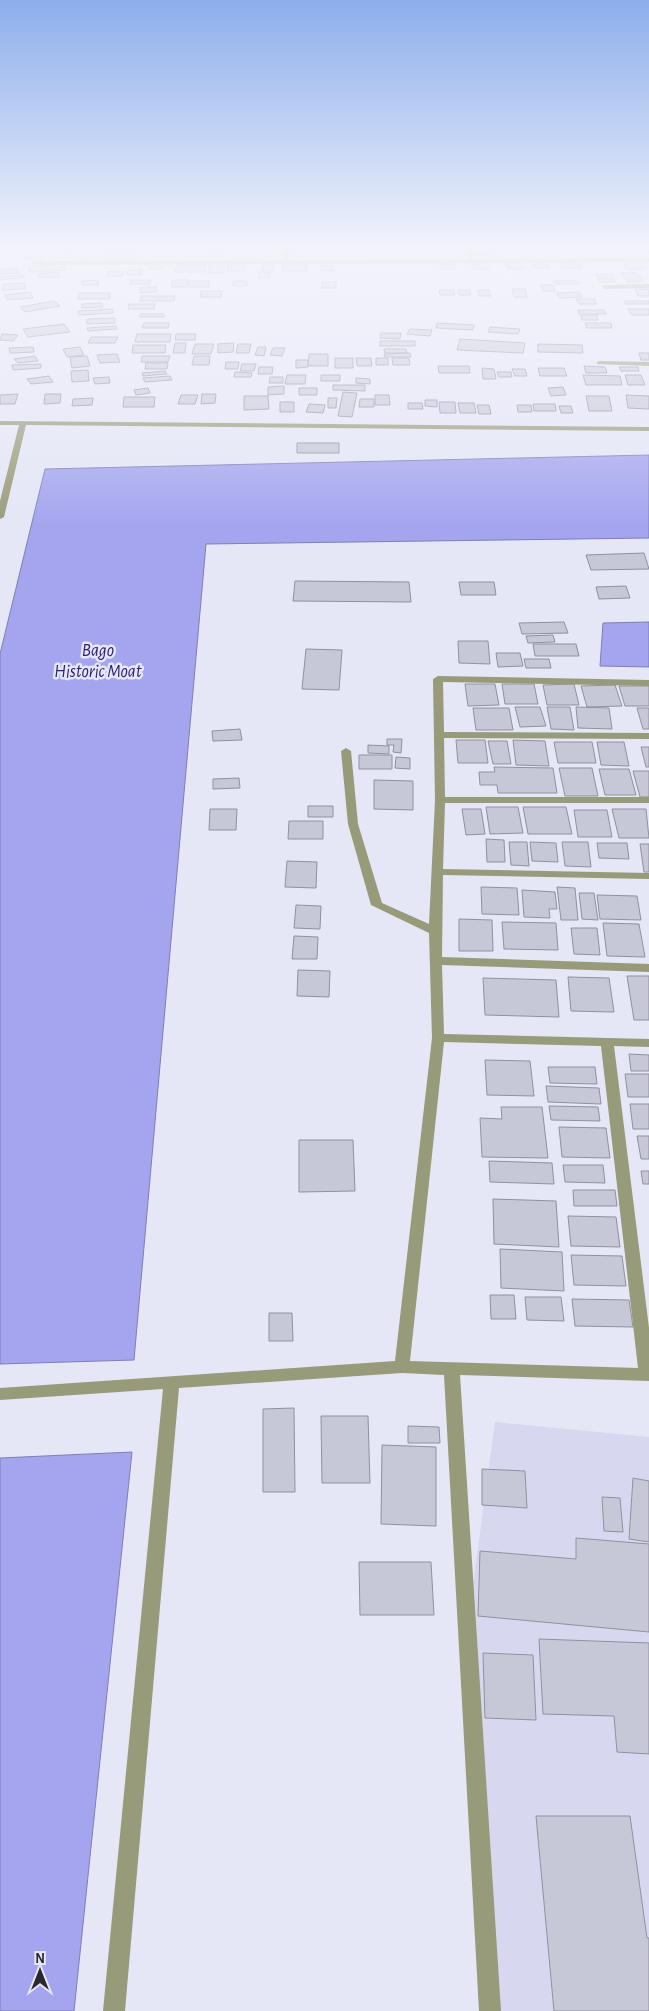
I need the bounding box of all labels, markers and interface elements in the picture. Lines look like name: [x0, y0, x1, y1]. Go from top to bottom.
water label: Bago Historic Moat: [54, 642, 142, 681]
north arrow: [15, 1946, 65, 1996]
text: N: [35, 1952, 45, 1966]

